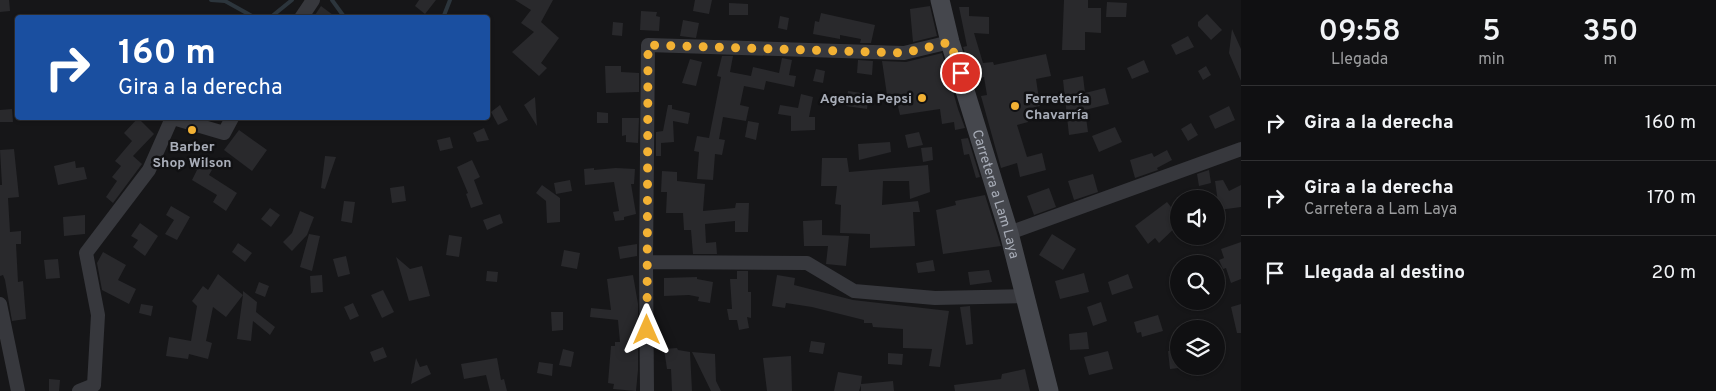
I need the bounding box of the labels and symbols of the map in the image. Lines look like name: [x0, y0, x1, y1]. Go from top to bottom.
pin: [940, 52, 982, 94]
place label: Agencia Pepsi: [820, 91, 912, 108]
place label: Ferretería Chavarría: [1025, 91, 1090, 124]
marker: Agencia Pepsi: [916, 92, 928, 104]
marker: Ferretería Chavarría: [1009, 100, 1021, 112]
marker: Barber Shop Wilson: [186, 124, 198, 136]
street label: Carretera a Lam Laya: [968, 128, 1022, 261]
place label: Barber Shop Wilson: [152, 139, 232, 172]
position arrow: [620, 303, 672, 355]

